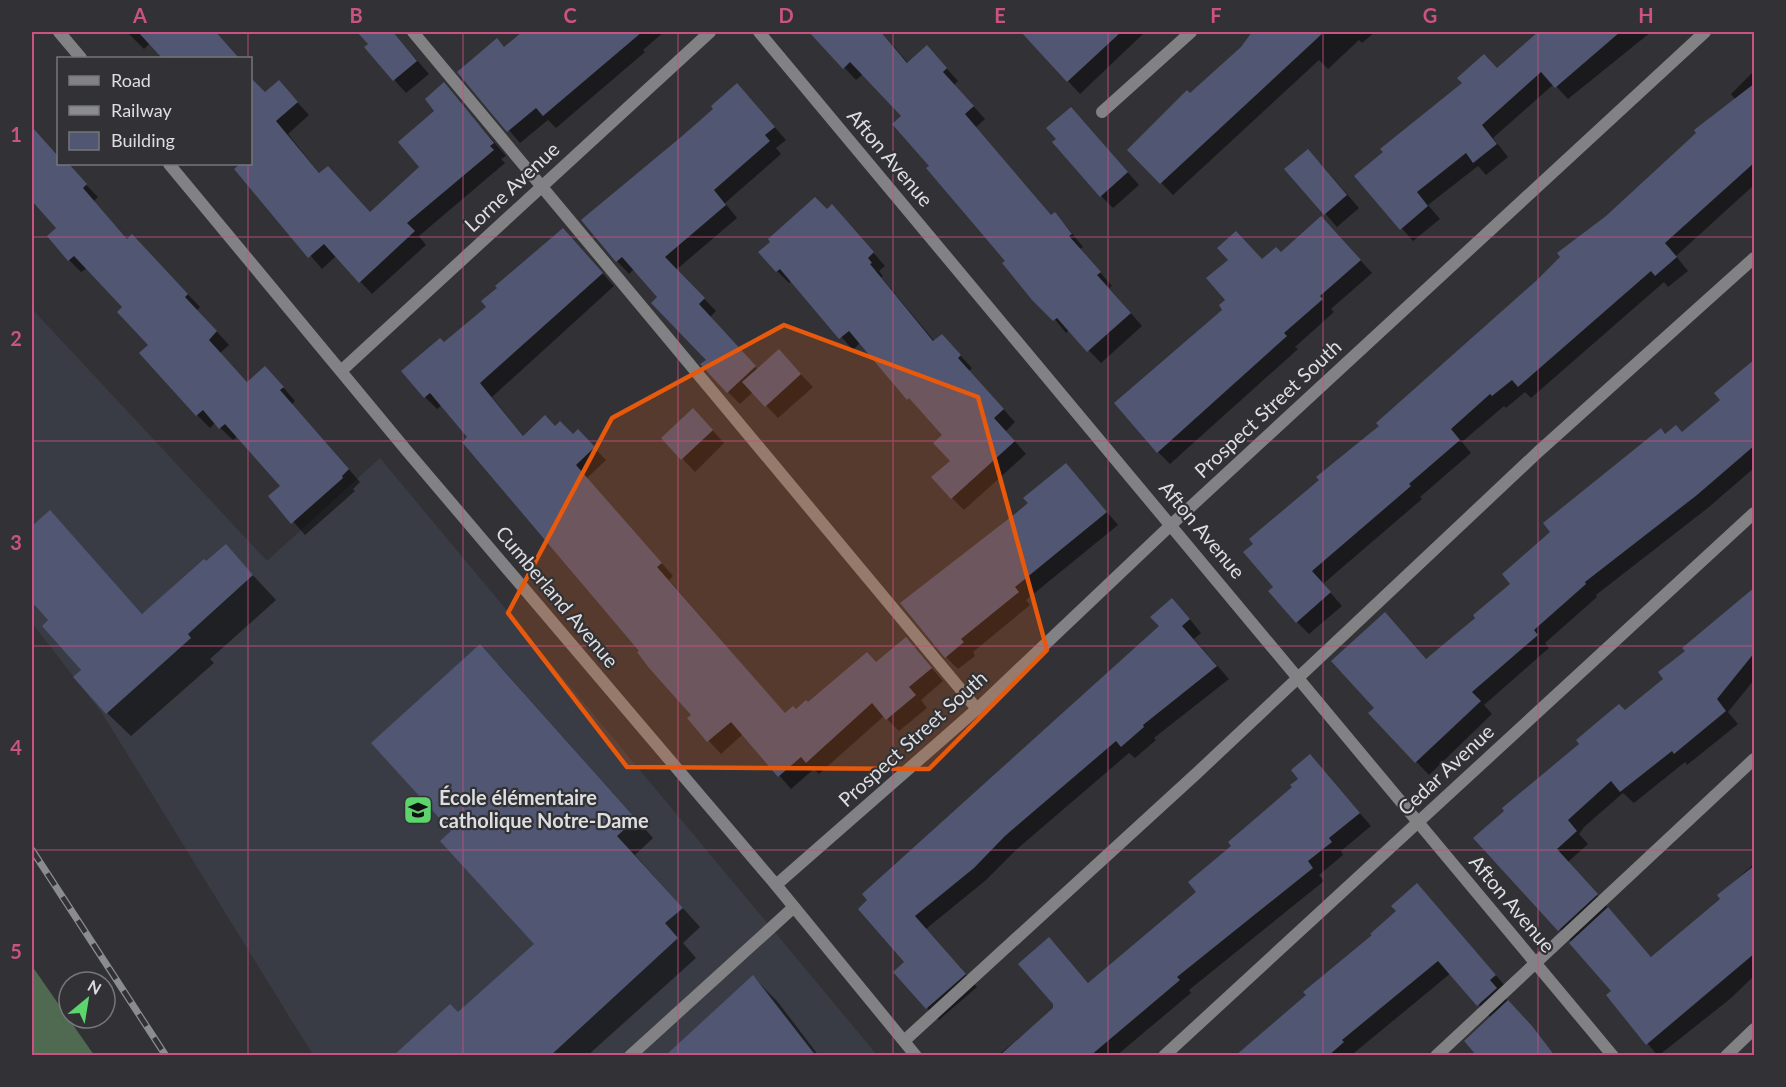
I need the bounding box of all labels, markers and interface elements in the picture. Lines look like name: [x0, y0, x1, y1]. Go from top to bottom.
text: A: [132, 3, 147, 27]
text: B: [349, 3, 363, 27]
text: C: [563, 3, 577, 27]
text: D: [778, 3, 794, 27]
text: E: [994, 3, 1006, 27]
text: F: [1210, 3, 1222, 27]
text: G: [1423, 3, 1437, 27]
text: H: [1638, 3, 1654, 27]
legend: [57, 57, 252, 165]
text: Road: [111, 69, 151, 91]
text: Railway: [111, 99, 172, 121]
street label: Afton Avenue: [843, 104, 938, 211]
text: 1: [10, 122, 22, 146]
text: Building: [111, 129, 175, 151]
street label: Lorne Avenue: [459, 136, 564, 236]
text: 2: [10, 326, 22, 350]
street label: Prospect Street South: [1189, 334, 1346, 482]
street label: Afton Avenue: [1155, 476, 1250, 583]
street label: Cumberland Avenue: [492, 521, 624, 672]
text: 3: [10, 530, 22, 554]
street label: Prospect Street South: [833, 665, 992, 811]
street label: Cedar Avenue: [1392, 719, 1498, 820]
text: 4: [10, 735, 22, 759]
place label: École élémentaire catholique Notre-Dame: [439, 785, 649, 832]
school or university icon: École élémentaire catholique Notre-Dame: [402, 794, 434, 826]
street label: Afton Avenue: [1465, 850, 1560, 957]
text: 5: [10, 939, 22, 963]
north arrow: [57, 970, 117, 1030]
text: N: [85, 975, 105, 998]

